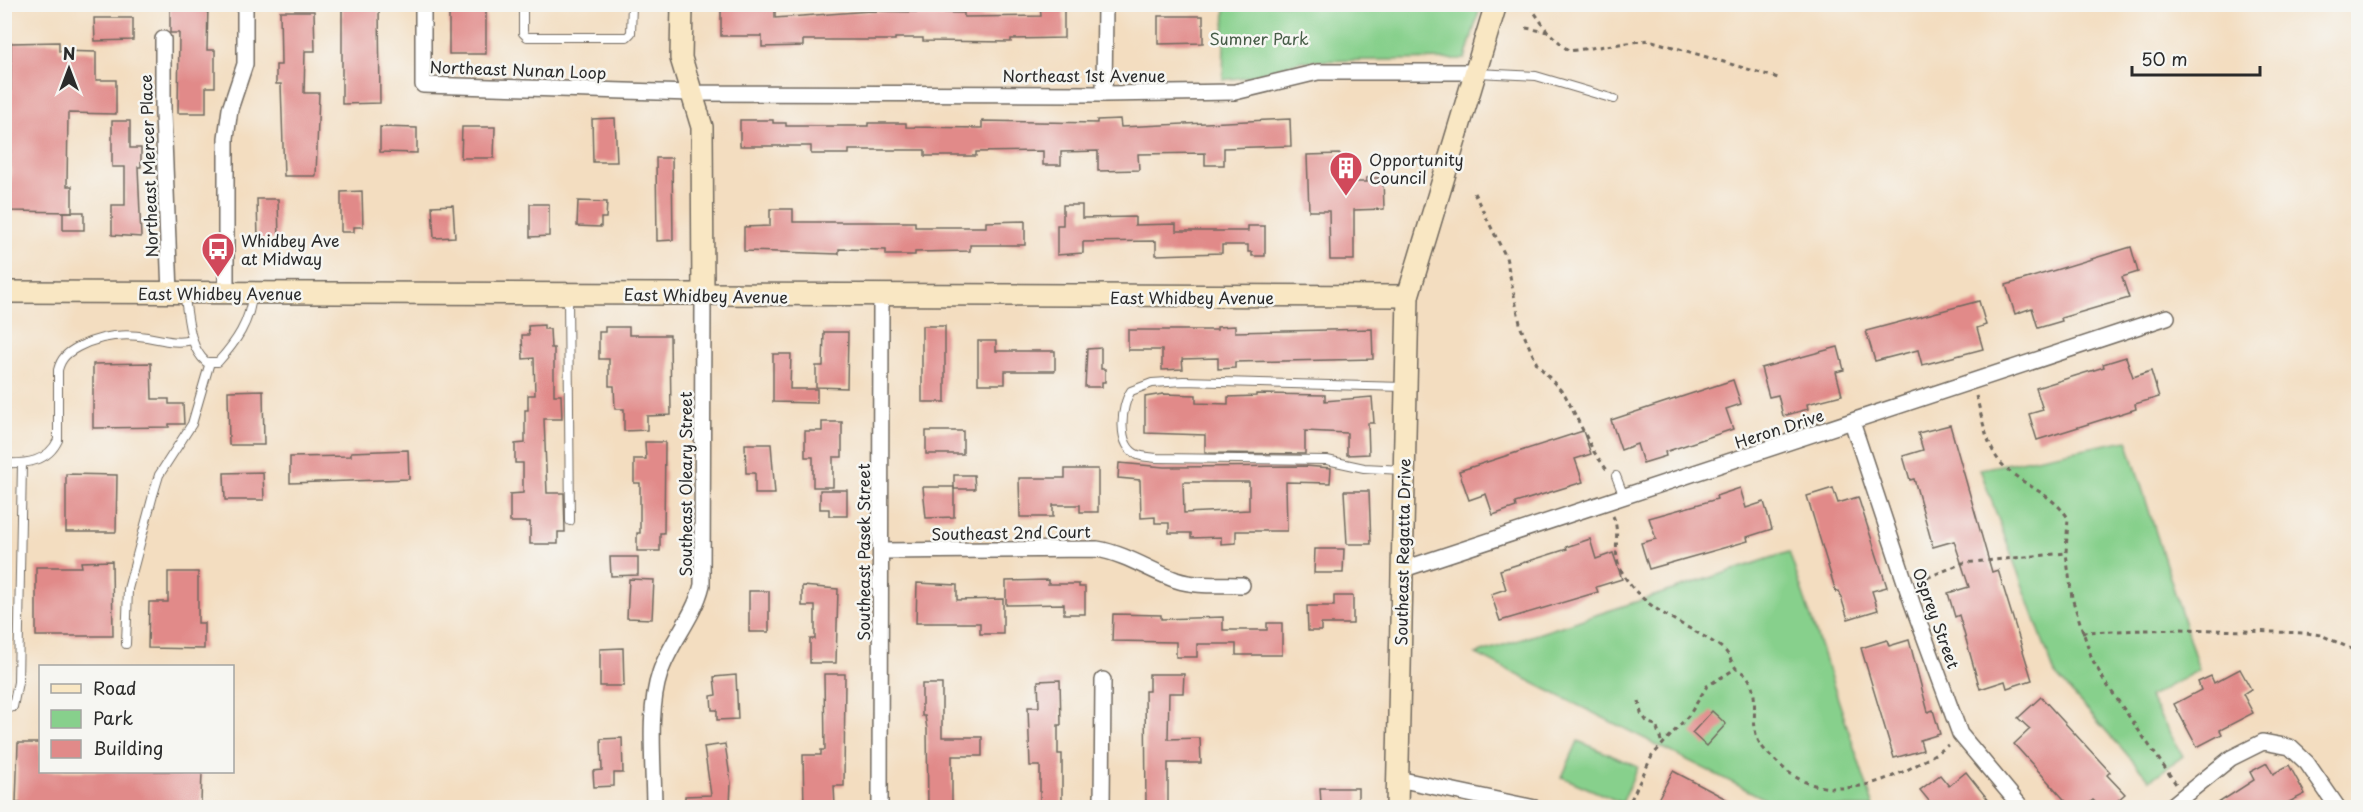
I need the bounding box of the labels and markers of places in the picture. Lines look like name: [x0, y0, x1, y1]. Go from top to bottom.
place label: Opportunity Council: [1369, 147, 1464, 189]
building icon: Opportunity Council: [1328, 150, 1364, 197]
place label: Whidbey Ave at Midway: [241, 228, 340, 270]
bus stop icon: Whidbey Ave at Midway: [200, 231, 236, 278]

